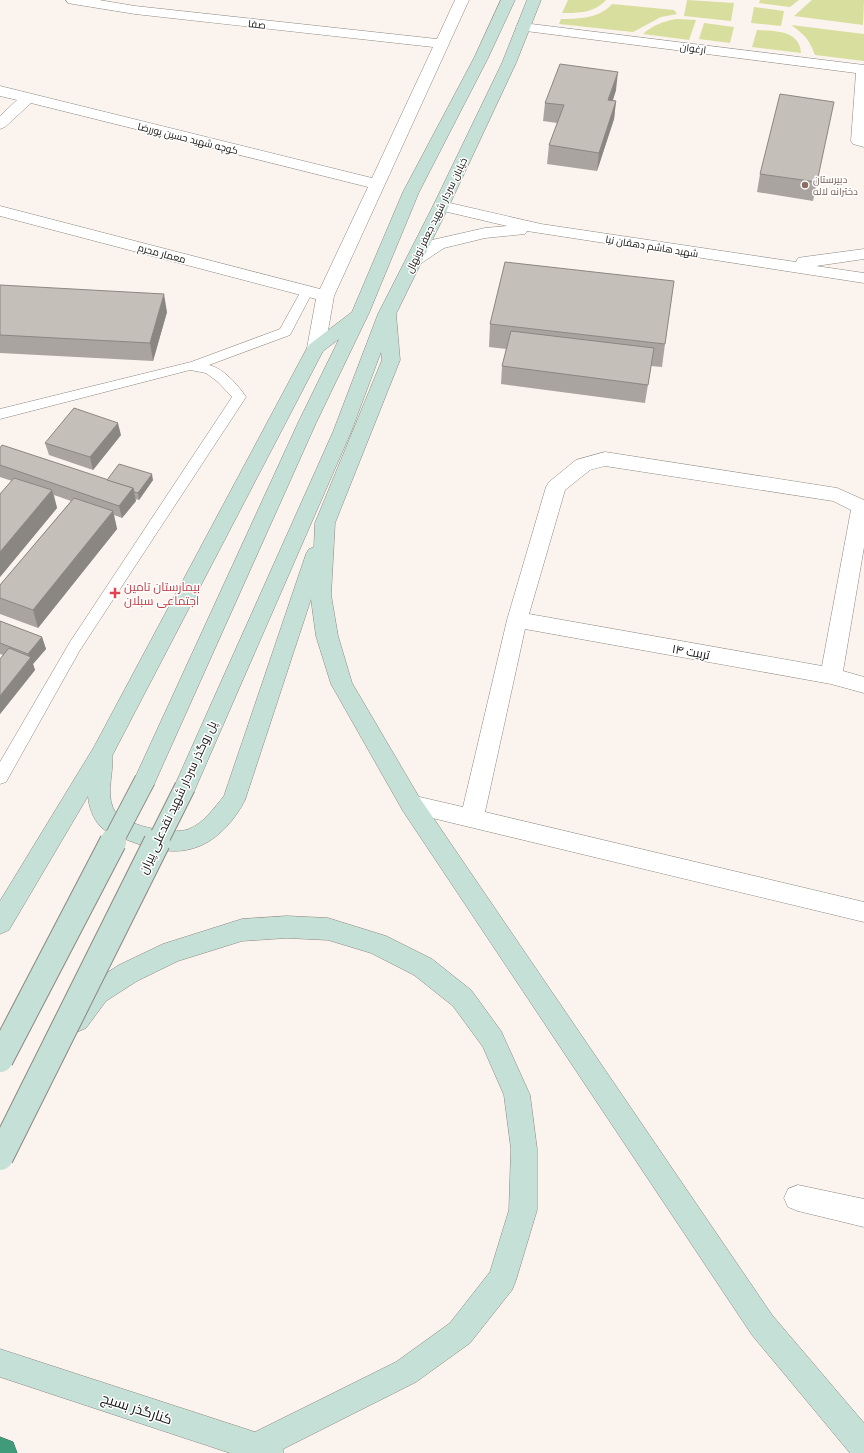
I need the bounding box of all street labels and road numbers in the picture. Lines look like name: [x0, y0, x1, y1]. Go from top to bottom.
street label: صفا: [248, 16, 266, 32]
street label: ارغوان: [679, 39, 707, 57]
street label: کوچه شهید حسین پوررضا: [136, 119, 240, 157]
street label: خیابان سردار شهید جعفر نونهال: [402, 155, 470, 275]
street label: شهید هاشم دهقان نیا: [604, 232, 699, 261]
street label: معمار محرم: [136, 240, 188, 267]
street label: تربیت ۱۴: [671, 640, 712, 662]
street label: پل روگذر سردار شهید نقدعلی پیران: [134, 717, 222, 877]
street label: کنارگذر بسیج: [99, 1388, 175, 1428]

